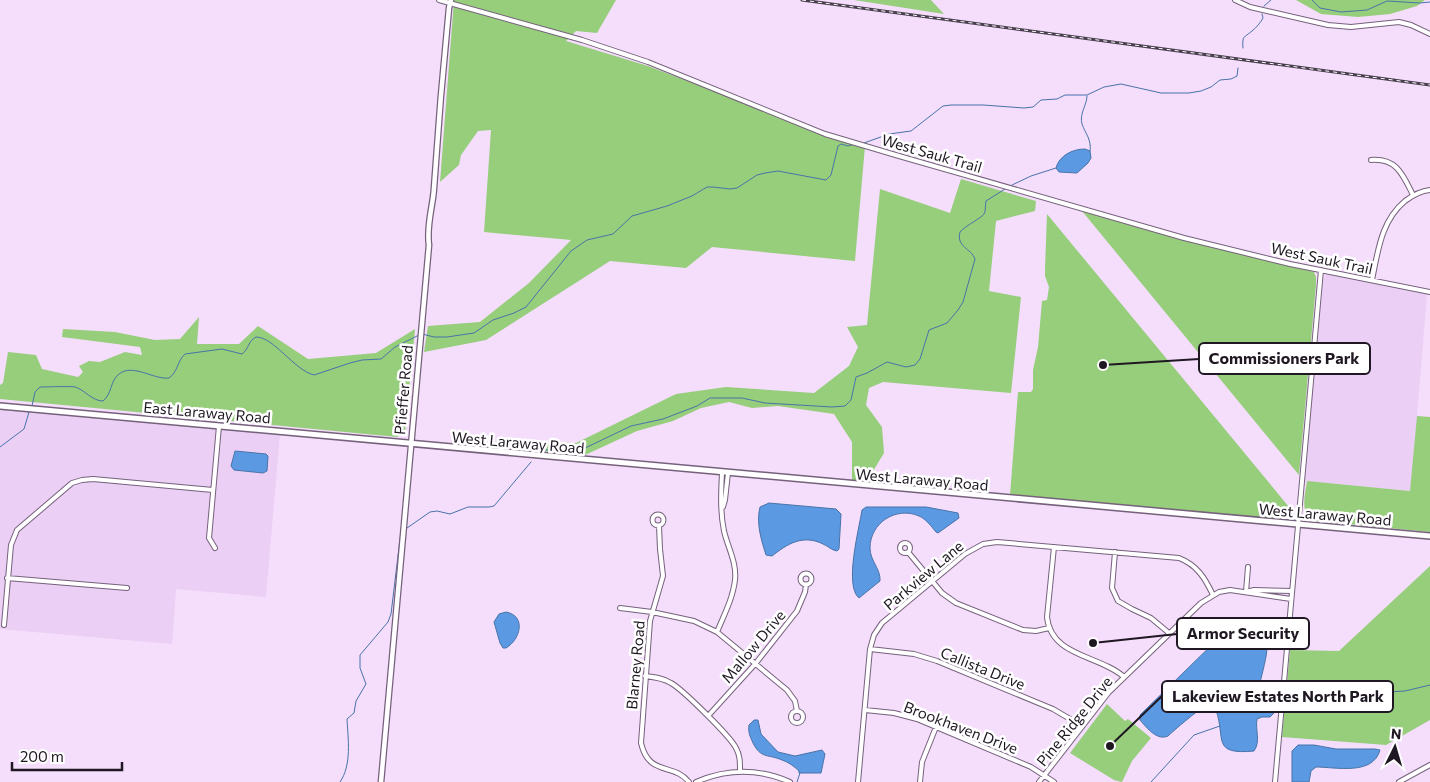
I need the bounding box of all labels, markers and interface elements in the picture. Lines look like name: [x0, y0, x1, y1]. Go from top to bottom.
street label: West Sauk Trail: [880, 130, 984, 176]
street label: West Sauk Trail: [1269, 238, 1375, 278]
callout: Commissioners Park: [1199, 343, 1370, 374]
street label: Pfieffer Road: [390, 344, 416, 436]
text: Commissioners Park: [1209, 348, 1360, 367]
street label: East Laraway Road: [143, 397, 271, 427]
street label: West Laraway Road: [451, 427, 585, 457]
street label: West Laraway Road: [855, 464, 989, 494]
street label: West Laraway Road: [1258, 499, 1392, 529]
street label: Parkview Lane: [879, 536, 967, 614]
street label: Mallow Drive: [717, 606, 789, 686]
callout: Armor Security: [1177, 618, 1309, 649]
street label: Blarney Road: [622, 620, 648, 710]
text: Armor Security: [1187, 623, 1300, 642]
street label: Callista Drive: [938, 643, 1028, 693]
street label: Pine Ridge Drive: [1032, 672, 1116, 769]
callout: Lakeview Estates North Park: [1162, 681, 1393, 712]
text: Lakeview Estates North Park: [1172, 686, 1385, 705]
street label: Brookhaven Drive: [901, 697, 1021, 757]
north arrow: [1370, 722, 1420, 772]
text: N: [1390, 725, 1402, 742]
scale bar: [12, 740, 122, 772]
text: 200 m: [20, 747, 64, 765]

